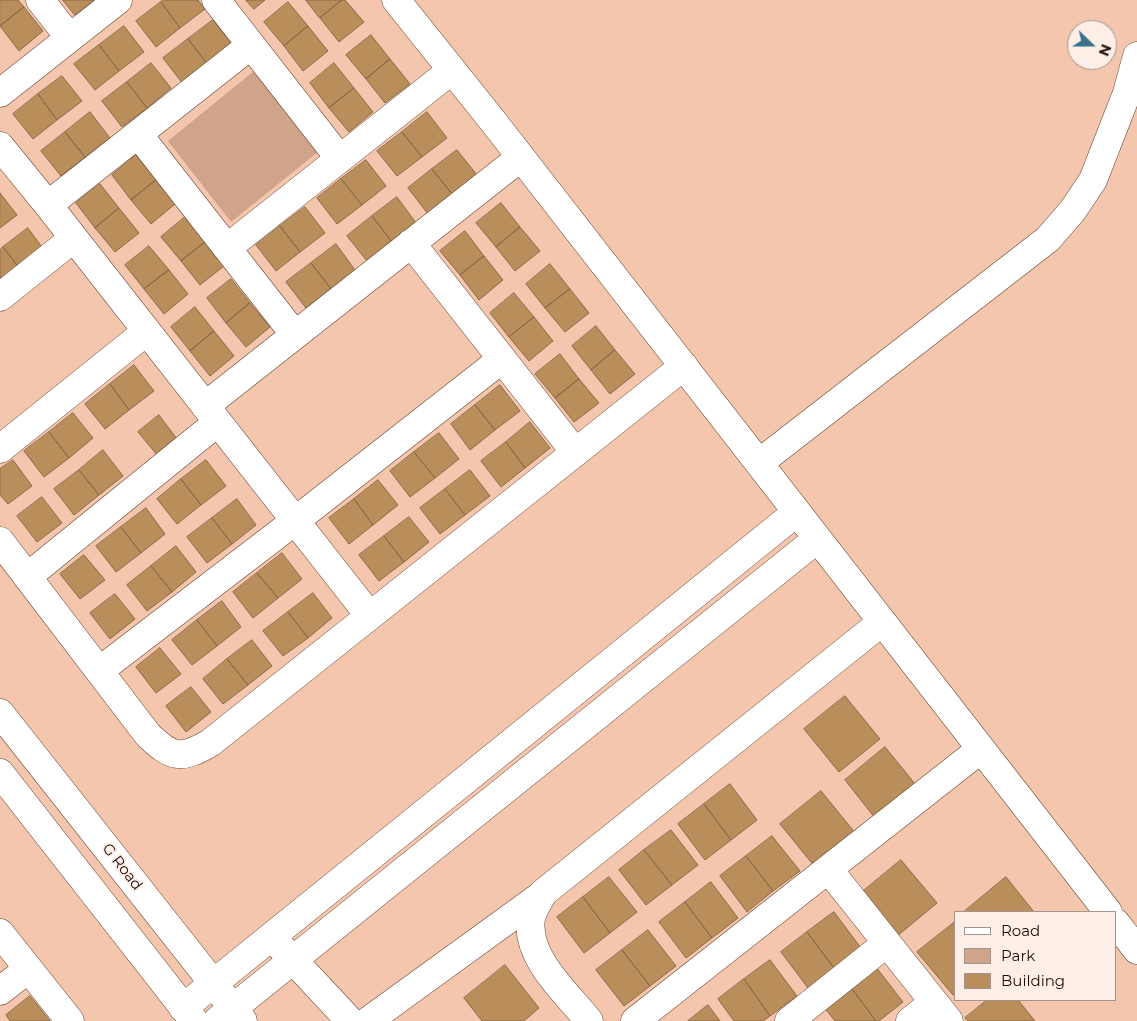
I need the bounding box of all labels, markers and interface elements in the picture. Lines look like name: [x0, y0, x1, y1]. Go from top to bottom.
north arrow: [1067, 20, 1117, 70]
text: N: [1095, 42, 1115, 59]
street label: G Road: [98, 840, 146, 894]
legend: [954, 911, 1117, 1001]
text: Road: [1001, 921, 1040, 940]
text: Park: [1001, 946, 1035, 965]
text: Building: [1001, 971, 1065, 990]

